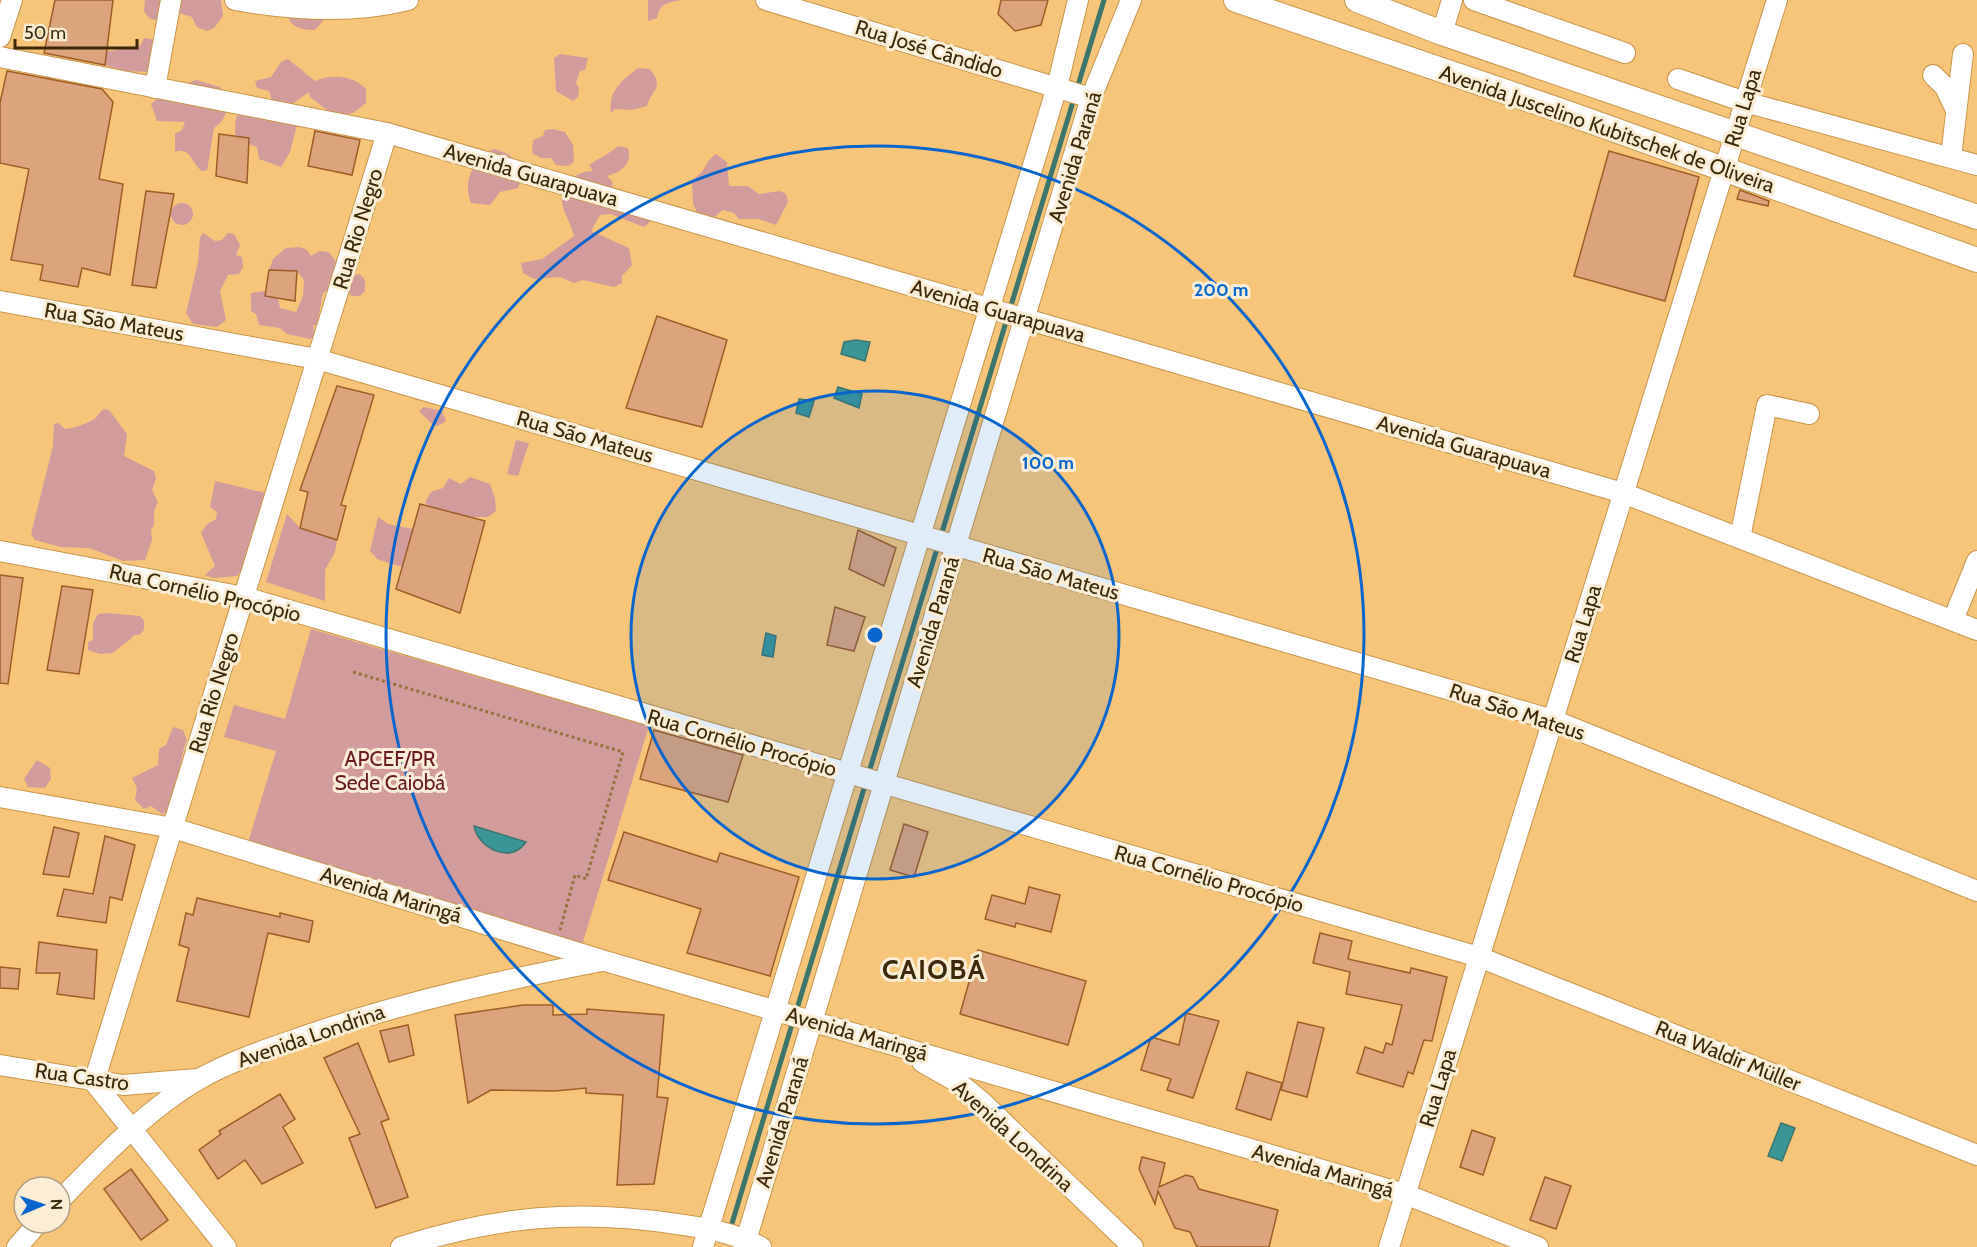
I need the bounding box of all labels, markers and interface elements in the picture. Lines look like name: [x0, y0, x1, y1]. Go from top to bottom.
scale bar: [15, 12, 136, 50]
street label: Rua José Cândido: [852, 14, 1006, 83]
text: 50 m: [24, 22, 66, 44]
street label: Avenida Juscelino Kubitschek de Oliveira: [1436, 59, 1778, 198]
street label: Rua Lapa: [1719, 66, 1766, 150]
street label: Avenida Paraná: [1043, 88, 1106, 226]
street label: Avenida Guarapuava: [441, 138, 621, 211]
street label: Rua Rio Negro: [327, 165, 388, 292]
street label: Avenida Guarapuava: [908, 274, 1088, 347]
text: 200 m: [1194, 279, 1248, 301]
street label: Rua São Mateus: [42, 297, 186, 346]
street label: Rua São Mateus: [514, 405, 657, 468]
street label: Avenida Guarapuava: [1374, 410, 1554, 483]
text: 100 m: [1022, 452, 1074, 474]
street label: Rua São Mateus: [980, 542, 1123, 605]
street label: Avenida Paraná: [901, 553, 964, 691]
street label: Rua Cornélio Procópio: [107, 558, 303, 627]
street label: Rua Lapa: [1559, 582, 1606, 666]
centre of rings: [865, 625, 885, 645]
street label: Rua Rio Negro: [183, 629, 244, 756]
street label: Rua São Mateus: [1446, 678, 1588, 745]
street label: Rua Cornélio Procópio: [645, 704, 840, 781]
park label: APCEF/PR Sede Caiobá: [335, 746, 445, 795]
street label: Rua Cornélio Procópio: [1112, 840, 1307, 917]
street label: Avenida Maringá: [318, 861, 465, 928]
district label: CAIOBÁ: [882, 953, 986, 986]
street label: Avenida Londrina: [234, 999, 388, 1072]
street label: Avenida Maringá: [783, 1001, 931, 1066]
street label: Rua Waldir Müller: [1652, 1015, 1805, 1096]
street label: Rua Lapa: [1414, 1046, 1461, 1130]
street label: Avenida Paraná: [750, 1053, 813, 1191]
street label: Rua Castro: [33, 1058, 131, 1095]
street label: Avenida Londrina: [948, 1075, 1079, 1196]
street label: Avenida Maringá: [1249, 1138, 1397, 1203]
north arrow: [12, 1175, 72, 1235]
text: N: [47, 1199, 66, 1210]

